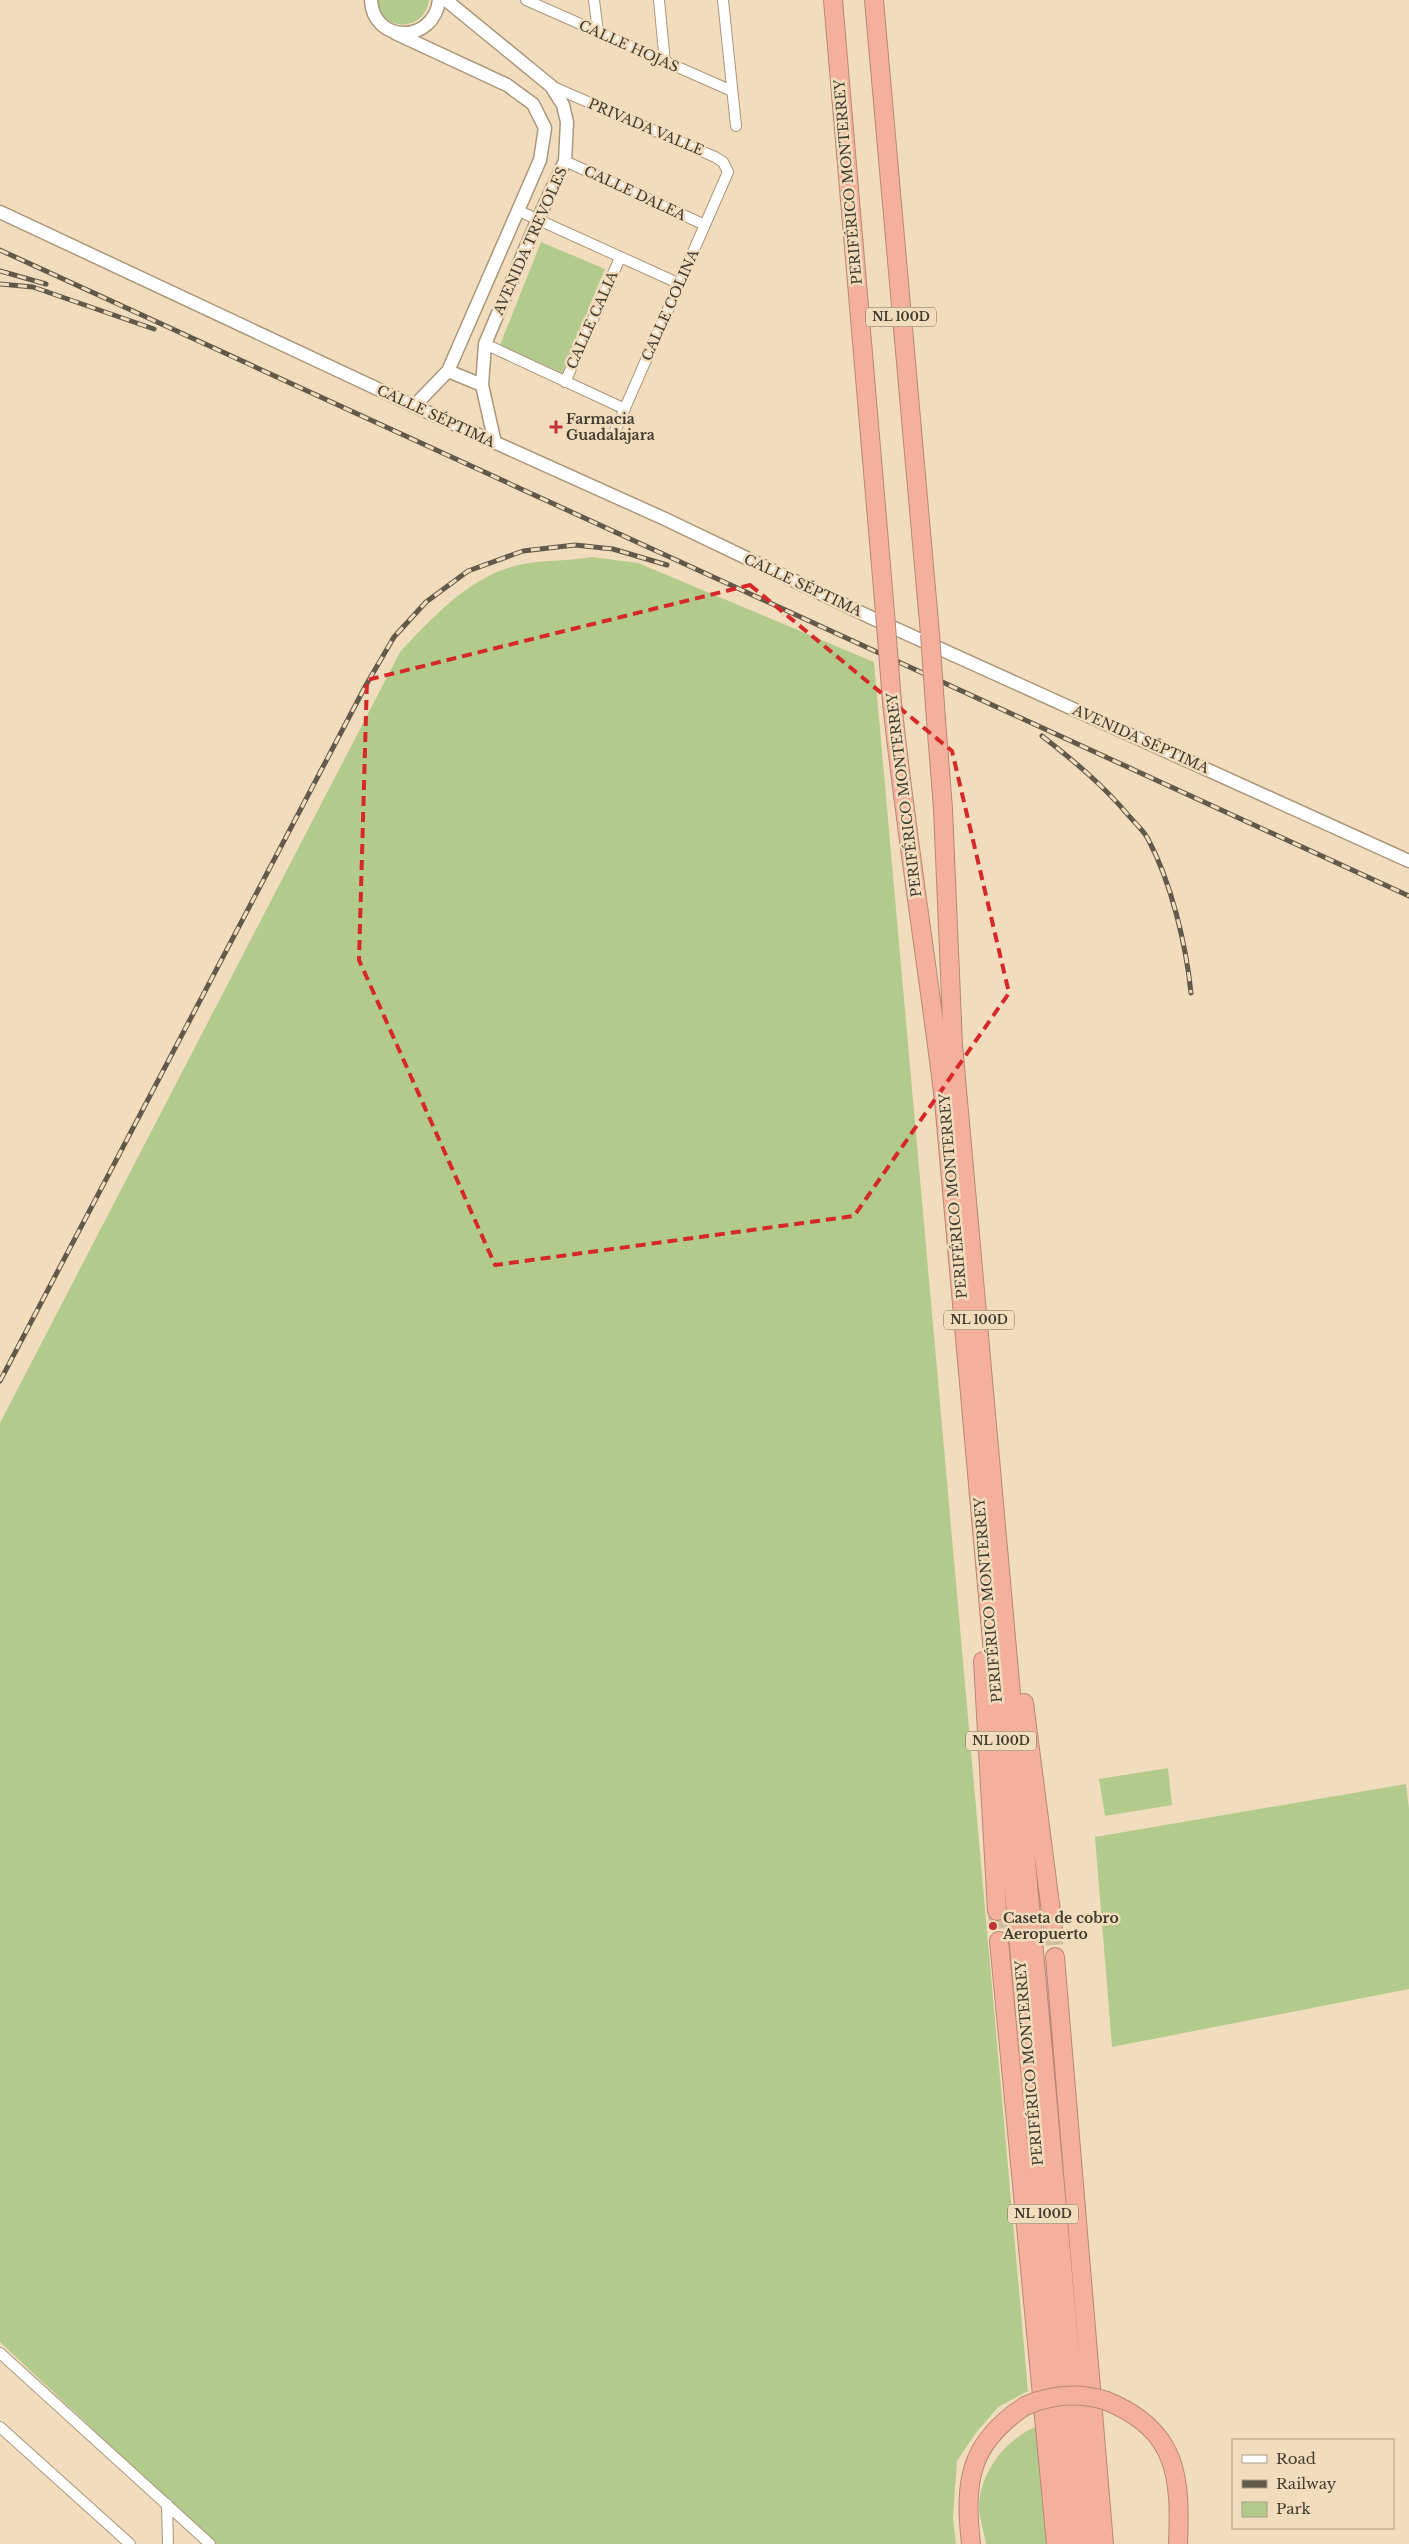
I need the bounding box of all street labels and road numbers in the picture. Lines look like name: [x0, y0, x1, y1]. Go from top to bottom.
street label: CALLE HOJAS: [576, 16, 682, 76]
street label: PERIFÉRICO MONTERREY: [830, 78, 866, 285]
street label: PRIVADA VALLE: [585, 94, 707, 160]
street label: CALLE DALEA: [581, 161, 689, 225]
street label: AVENIDA TREVOLES: [489, 164, 571, 319]
street label: CALLE COLINA: [637, 246, 703, 364]
street label: CALLE CALIA: [562, 268, 622, 372]
road number: NL 100D: [866, 308, 936, 326]
street label: CALLE SÉPTIMA: [374, 381, 498, 451]
street label: CALLE SÉPTIMA: [741, 550, 865, 620]
street label: PERIFÉRICO MONTERREY: [882, 691, 925, 898]
street label: AVENIDA SÉPTIMA: [1069, 700, 1212, 777]
street label: PERIFÉRICO MONTERREY: [935, 1092, 971, 1299]
road number: NL 100D: [944, 1310, 1014, 1330]
street label: PERIFÉRICO MONTERREY: [970, 1496, 1006, 1703]
road number: NL 100D: [966, 1732, 1036, 1750]
street label: PERIFÉRICO MONTERREY: [1011, 1959, 1047, 2166]
road number: NL 100D: [1008, 2204, 1078, 2224]

